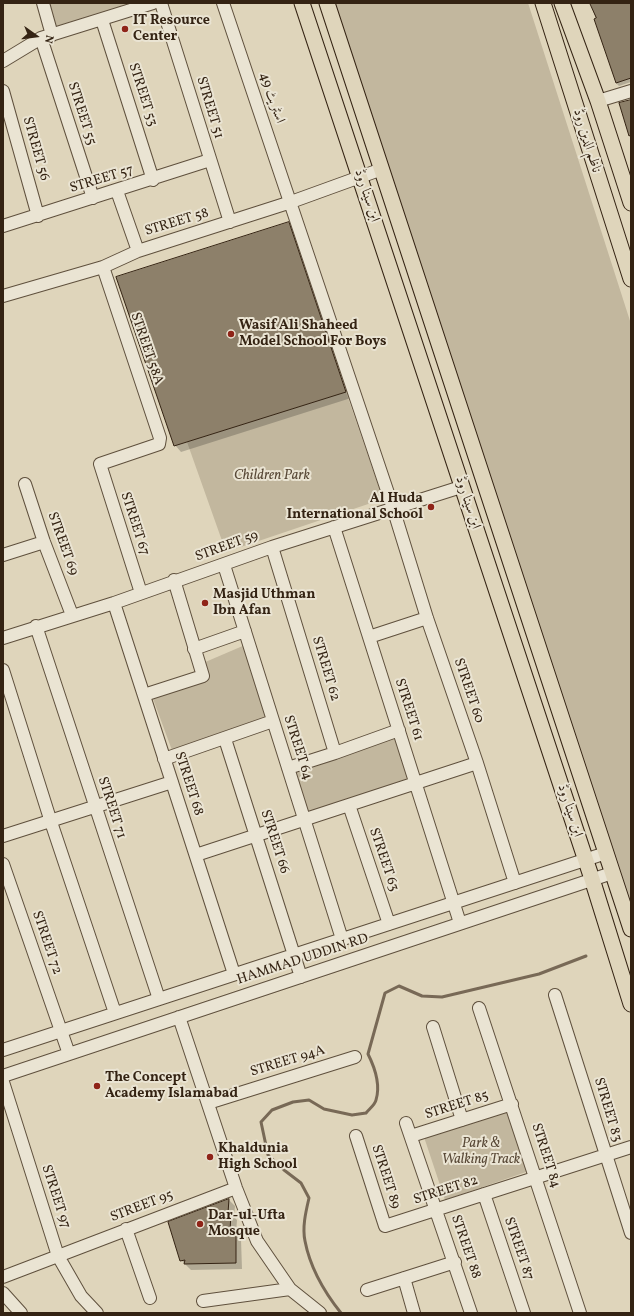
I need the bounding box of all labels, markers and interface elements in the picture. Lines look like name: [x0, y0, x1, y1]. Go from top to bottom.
place label: IT Resource Center: [133, 13, 210, 46]
north arrow: [16, 16, 56, 56]
marker: IT Resource Center: [120, 24, 130, 34]
text: N: [40, 33, 56, 45]
street label: STREET 53: [124, 61, 160, 129]
street label: اسٹریٹ 49: [254, 70, 288, 126]
street label: STREET 51: [192, 75, 226, 141]
street label: STREET 55: [63, 80, 99, 148]
street label: ناظم الدین روڈ: [568, 107, 604, 175]
street label: STREET 56: [18, 115, 52, 183]
street label: STREET 57: [68, 162, 136, 198]
street label: ابن سینا روڈ: [350, 167, 382, 225]
street label: STREET 58: [143, 205, 211, 241]
street label: STREET 58A: [126, 310, 166, 388]
place label: Wasif Ali Shaheed Model School For Boys: [239, 318, 387, 350]
marker: Wasif Ali Shaheed Model School For Boys: [226, 329, 236, 339]
park label: Children Park: [234, 468, 310, 484]
street label: ابن سینا روڈ: [451, 474, 483, 532]
street label: STREET 67: [116, 490, 152, 558]
place label: Al Huda International School: [287, 491, 423, 524]
marker: Al Huda International School: [426, 502, 436, 512]
street label: STREET 69: [43, 510, 81, 578]
street label: STREET 59: [193, 528, 261, 566]
place label: Masjid Uthman Ibn Afan: [213, 587, 315, 620]
marker: Masjid Uthman Ibn Afan: [200, 598, 210, 608]
street label: STREET 62: [307, 635, 343, 703]
street label: STREET 60: [449, 656, 487, 726]
street label: STREET 61: [390, 677, 426, 743]
street label: STREET 64: [279, 713, 315, 783]
street label: STREET 68: [170, 750, 206, 818]
street label: STREET 71: [93, 775, 129, 841]
street label: ابن سینا روڈ: [553, 782, 585, 840]
street label: STREET 66: [256, 808, 292, 876]
street label: STREET 63: [364, 826, 402, 894]
street label: STREET 72: [27, 909, 65, 977]
street label: HAMMAD UDDIN RD: [235, 931, 371, 989]
street label: STREET 94A: [249, 1043, 327, 1081]
place label: The Concept Academy Islamabad: [105, 1070, 238, 1102]
street label: STREET 83: [589, 1076, 625, 1144]
marker: The Concept Academy Islamabad: [92, 1081, 102, 1091]
street label: STREET 85: [423, 1088, 491, 1124]
street label: STREET 84: [527, 1121, 563, 1191]
park label: Park & Walking Track: [442, 1136, 520, 1168]
place label: Khaldunia High School: [218, 1141, 297, 1174]
street label: STREET 89: [367, 1143, 403, 1211]
marker: Khaldunia High School: [205, 1152, 215, 1162]
street label: STREET 97: [37, 1163, 73, 1231]
street label: STREET 82: [412, 1173, 480, 1209]
street label: STREET 95: [108, 1187, 176, 1227]
place label: Dar-ul-Ufta Mosque: [208, 1208, 285, 1240]
street label: STREET 88: [446, 1213, 484, 1281]
street label: STREET 87: [499, 1215, 537, 1283]
marker: Dar-ul-Ufta Mosque: [195, 1219, 205, 1229]

